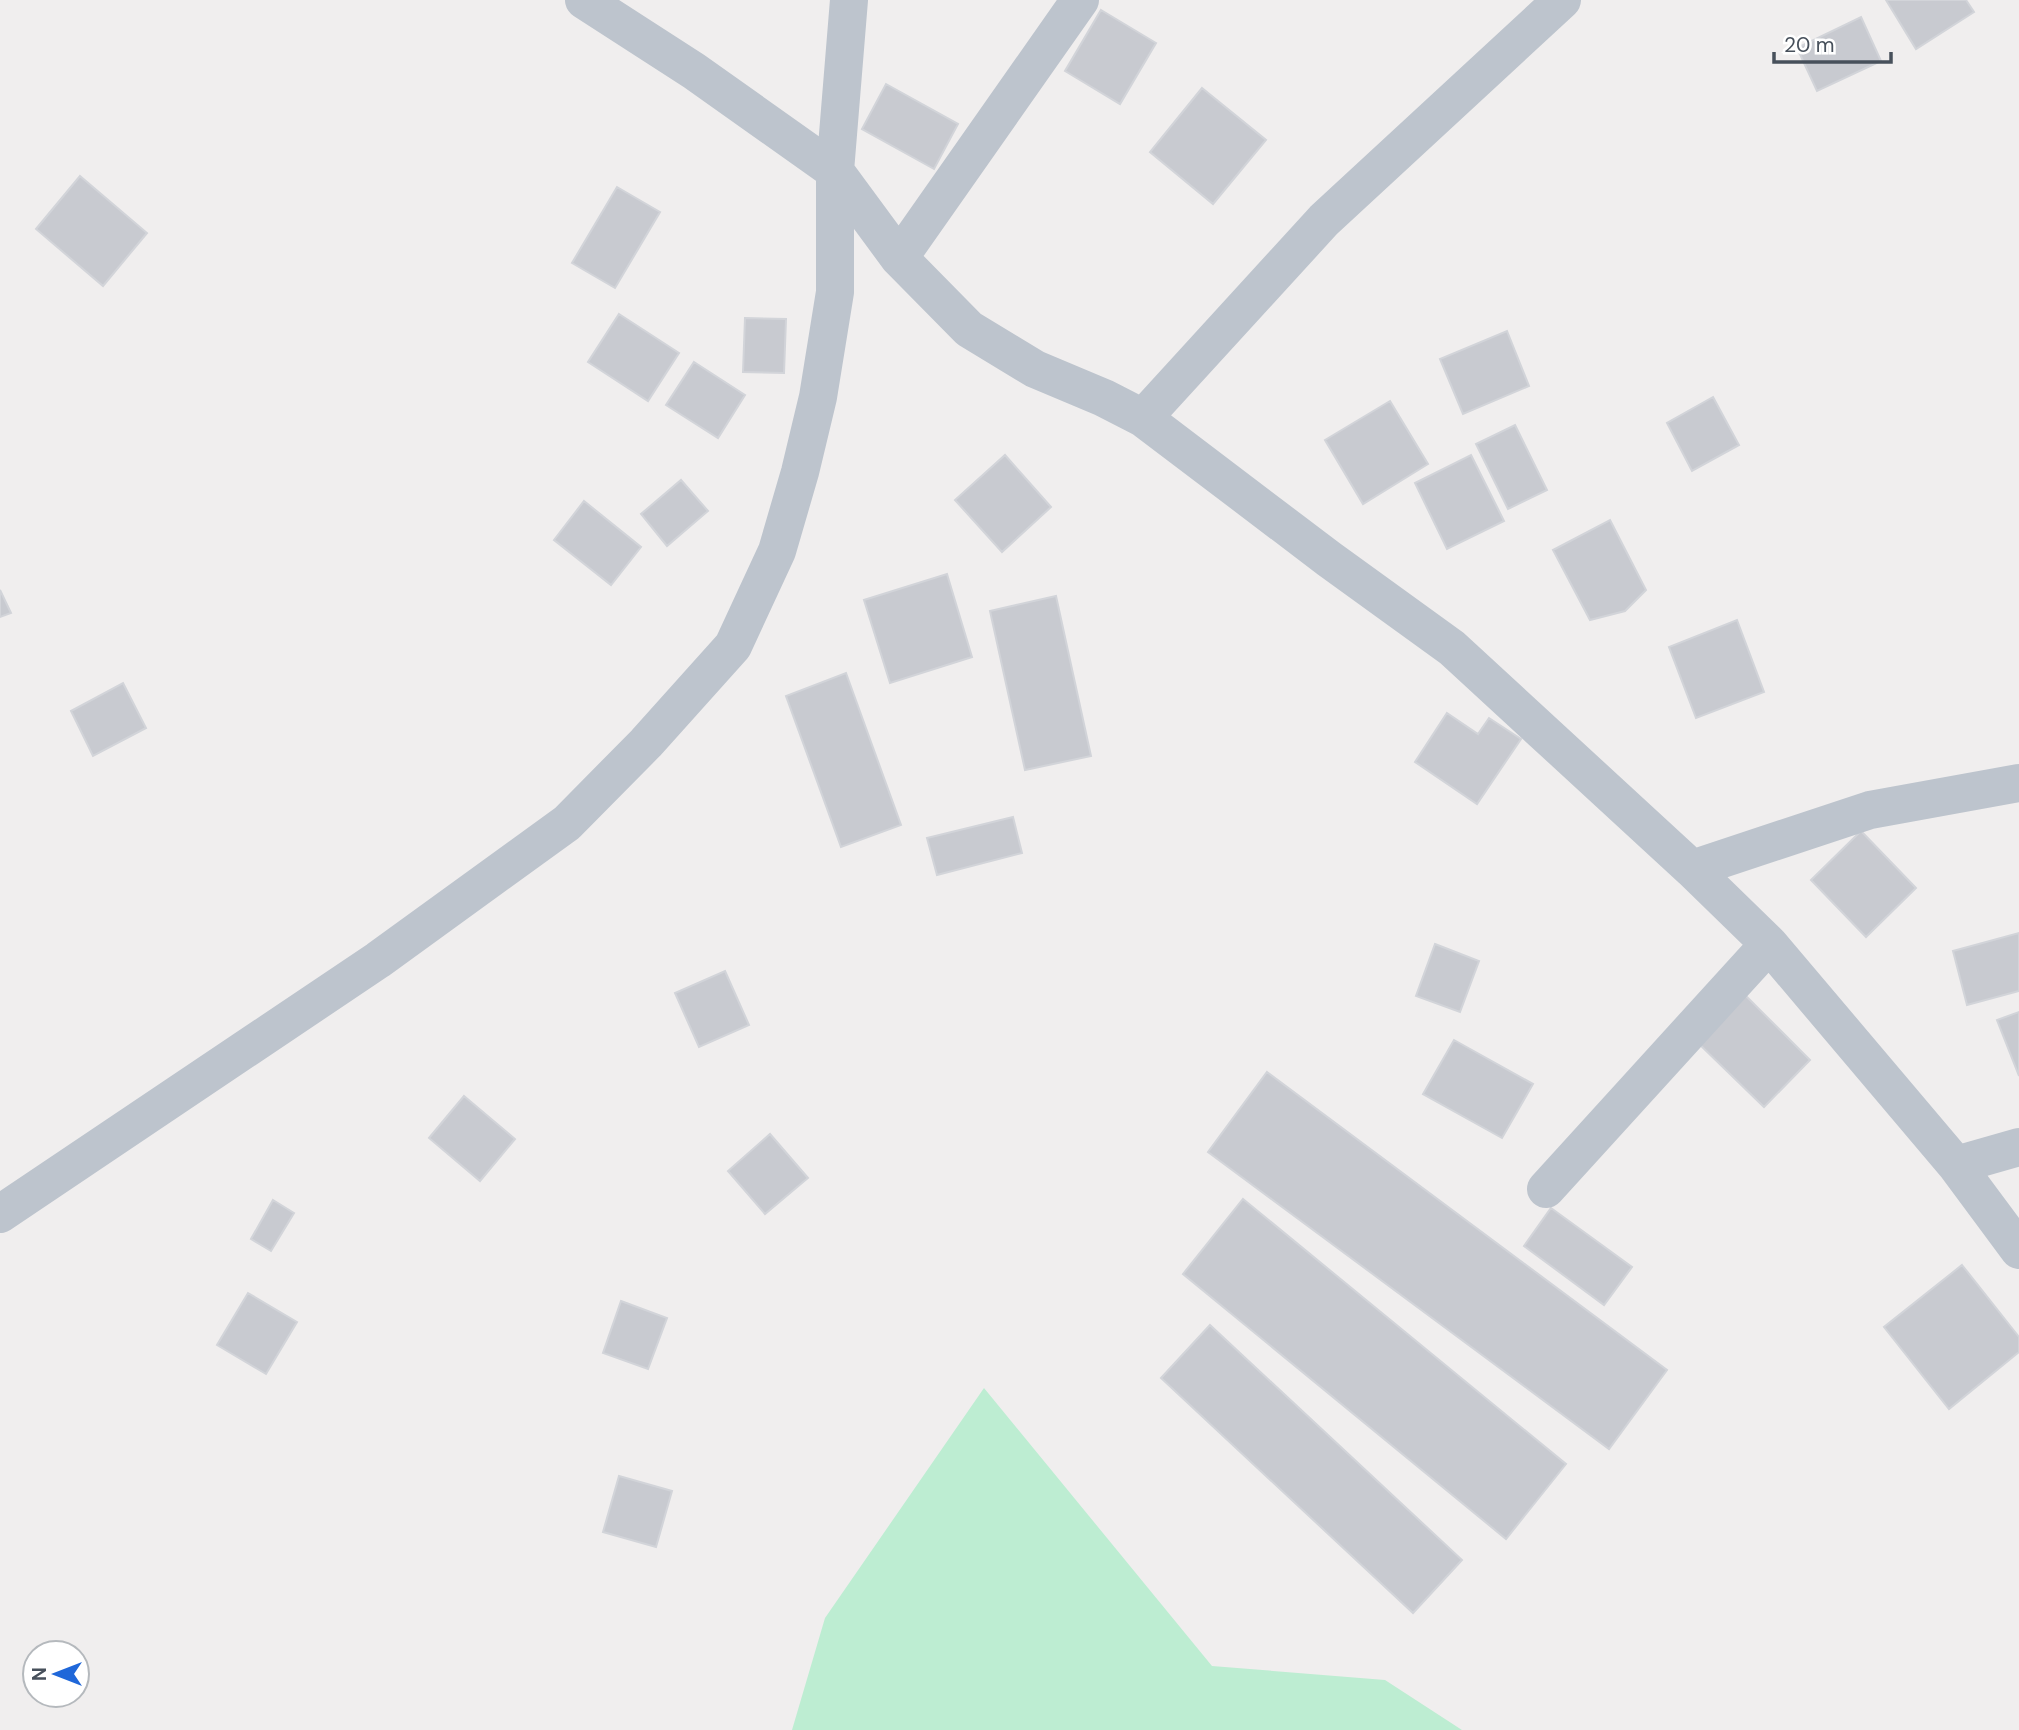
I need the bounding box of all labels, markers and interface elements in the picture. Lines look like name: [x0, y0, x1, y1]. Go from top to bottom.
scale bar: [1774, 21, 1891, 65]
text: 20 m: [1784, 31, 1835, 59]
north arrow: [21, 1639, 91, 1709]
text: N: [27, 1667, 52, 1681]

